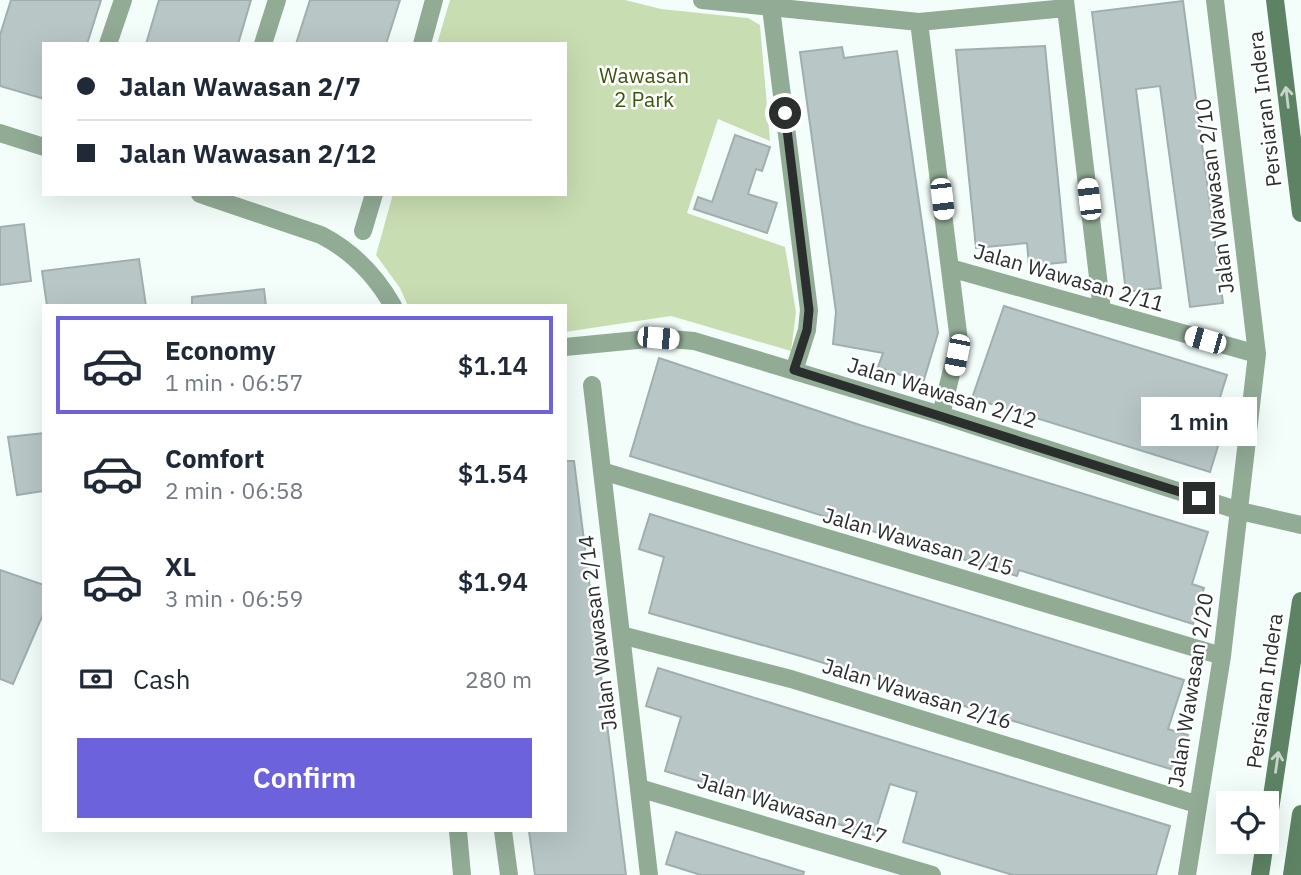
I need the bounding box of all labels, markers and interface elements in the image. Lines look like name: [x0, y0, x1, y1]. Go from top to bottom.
street label: Persiaran Indera: [1241, 30, 1287, 189]
park label: Wawasan 2 Park: [599, 61, 689, 113]
text: Jalan Wawasan 2/7: [119, 69, 361, 103]
one-way arrow: [1280, 86, 1293, 109]
route start: [769, 97, 801, 129]
street label: Jalan Wawasan 2/10: [1188, 97, 1240, 295]
text: Jalan Wawasan 2/12: [119, 136, 376, 170]
car: [930, 177, 955, 221]
car: [1077, 177, 1102, 221]
street label: Jalan Wawasan 2/11: [971, 236, 1168, 318]
car: [1182, 324, 1229, 356]
car: [637, 326, 680, 350]
car: [943, 332, 972, 378]
text: Economy: [165, 333, 276, 367]
icon: car: [81, 334, 144, 397]
text: $1.14: [458, 348, 528, 382]
street label: Jalan Wawasan 2/12: [844, 350, 1040, 434]
text: 1 min · 06:57: [165, 367, 303, 397]
callout: 1 min: [1141, 396, 1257, 446]
text: 1 min: [1169, 406, 1229, 436]
text: Comfort: [165, 441, 264, 475]
icon: car: [81, 442, 144, 505]
text: $1.54: [458, 456, 528, 490]
text: 2 min · 06:58: [165, 475, 303, 505]
route end: [1183, 482, 1215, 514]
street label: Jalan Wawasan 2/15: [820, 500, 1017, 582]
street label: Jalan Wawasan 2/14: [571, 534, 623, 732]
text: XL: [165, 549, 196, 583]
icon: car: [81, 550, 144, 613]
text: $1.94: [458, 564, 528, 598]
text: 3 min · 06:59: [165, 583, 303, 613]
street label: Jalan Wawasan 2/20: [1161, 591, 1219, 789]
street label: Persiaran Indera: [1239, 611, 1289, 770]
street label: Jalan Wawasan 2/16: [819, 651, 1015, 735]
icon: cash: [77, 660, 115, 698]
text: Cash: [133, 662, 190, 696]
text: 280 m: [465, 664, 532, 694]
button: Confirm: [77, 738, 532, 818]
one-way arrow: [1271, 751, 1284, 774]
street label: Jalan Wawasan 2/17: [694, 766, 890, 850]
map controls: [1216, 791, 1279, 854]
button: locate: [1216, 791, 1279, 854]

